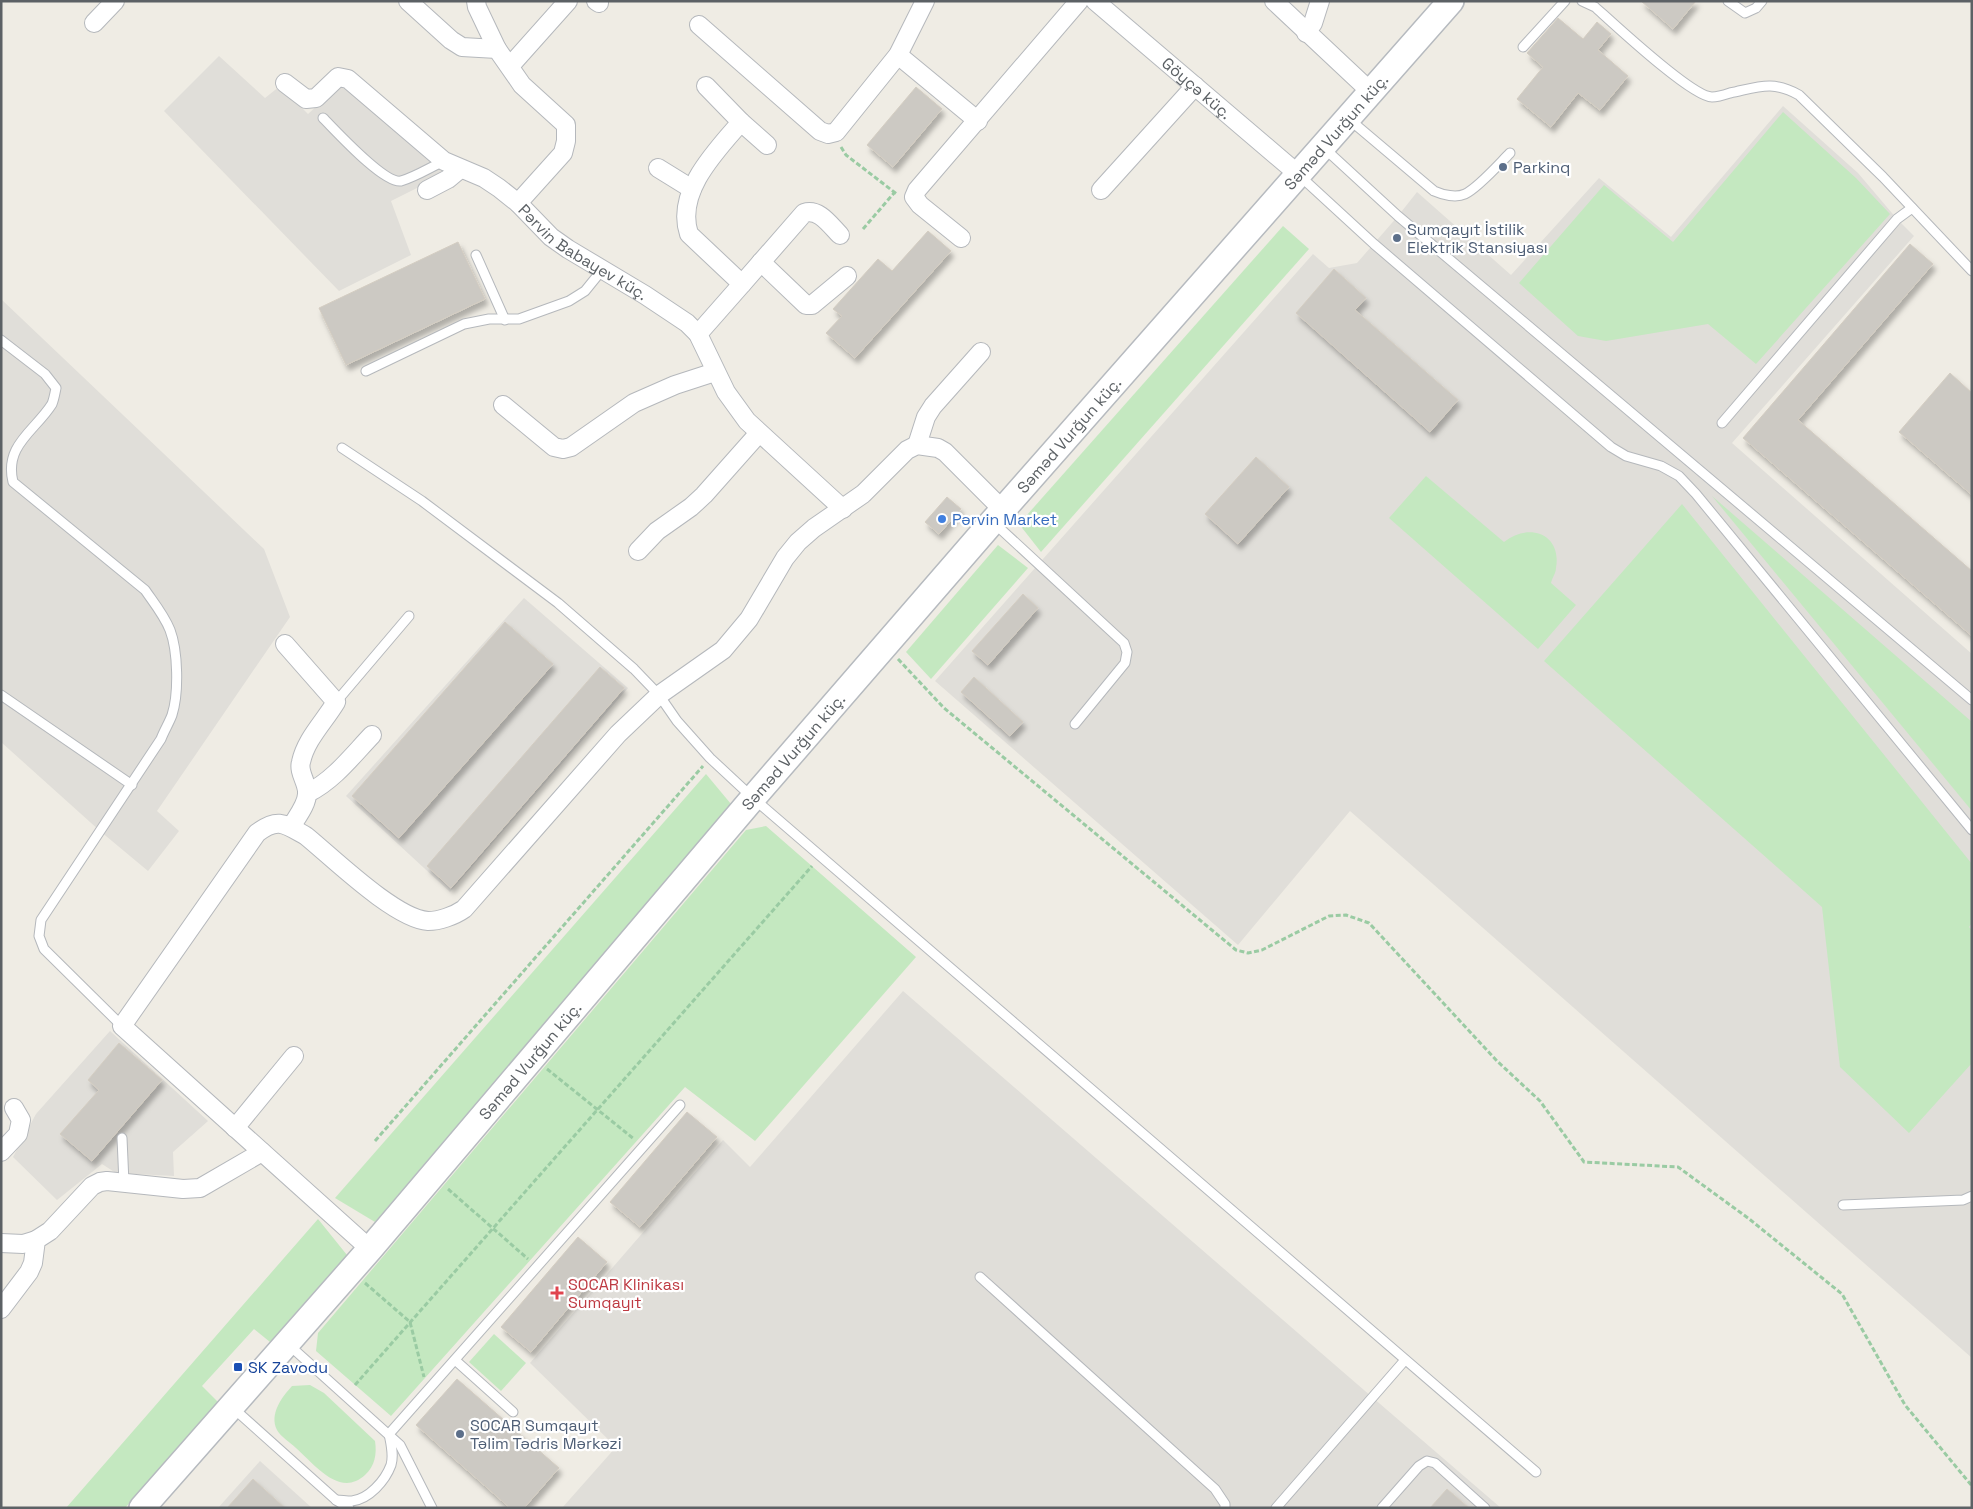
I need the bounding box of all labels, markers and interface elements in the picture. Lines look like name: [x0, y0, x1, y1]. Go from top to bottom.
street label: Göyçə küç.: [1158, 52, 1236, 124]
street label: Səməd Vurğun küç.: [1279, 69, 1393, 194]
place label: Parkinq: [1513, 157, 1570, 178]
marker: Parkinq: [1497, 161, 1509, 173]
street label: Pərvin Babayev küç.: [514, 199, 651, 305]
place label: Sumqayıt İstilik Elektrik Stansiyası: [1407, 219, 1548, 258]
marker: Sumqayıt İstilik Elektrik Stansiyası: [1391, 232, 1403, 244]
street label: Səməd Vurğun küç.: [1012, 372, 1126, 497]
place label: Pərvin Market: [952, 509, 1057, 530]
marker: Pərvin Market: [936, 513, 948, 525]
street label: Səməd Vurğun küç.: [737, 689, 850, 815]
street label: Səməd Vurğun küç.: [474, 998, 586, 1124]
place label: SOCAR Klinikası Sumqayıt: [568, 1274, 684, 1313]
marker: SOCAR Klinikası Sumqayıt: [550, 1286, 564, 1300]
place label: SK Zavodu: [248, 1357, 328, 1378]
marker: SK Zavodu: [232, 1361, 244, 1373]
place label: SOCAR Sumqayıt Təlim Tədris Mərkəzi: [470, 1415, 622, 1454]
marker: SOCAR Sumqayıt Təlim Tədris Mərkəzi: [454, 1428, 466, 1440]

